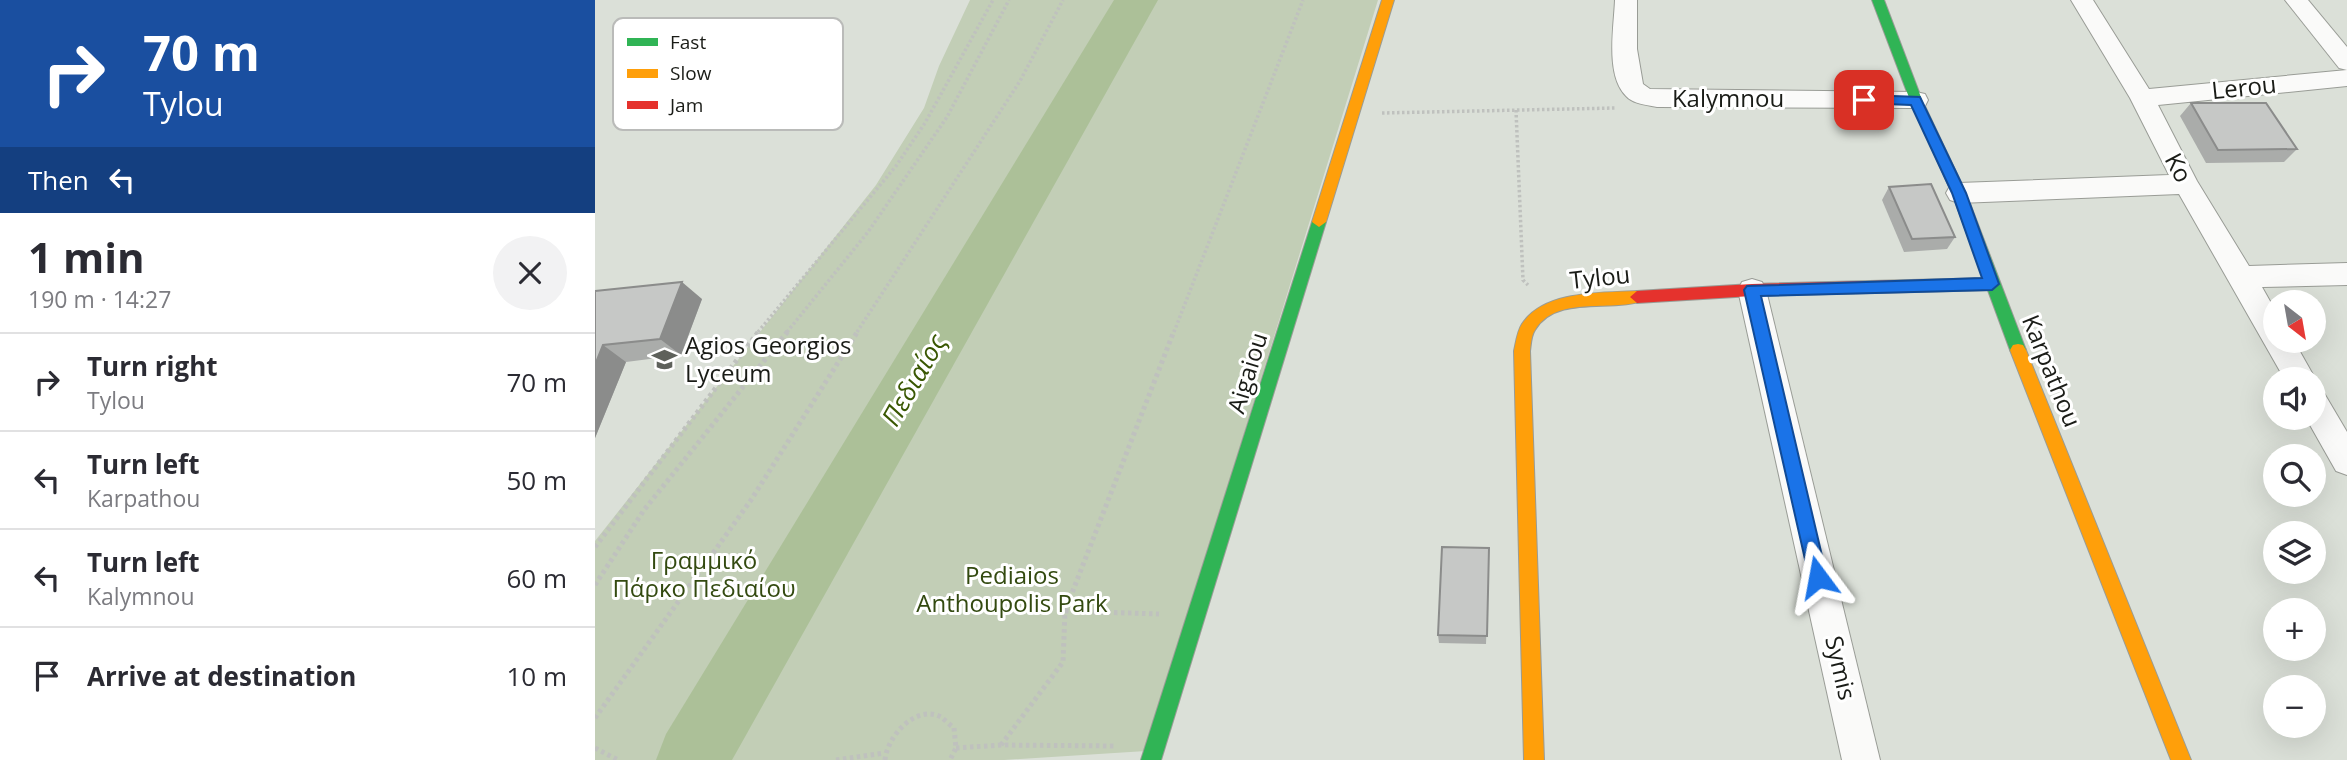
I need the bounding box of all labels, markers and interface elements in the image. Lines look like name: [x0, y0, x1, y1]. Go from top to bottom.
legend: [613, 18, 843, 130]
text: 70 m: [143, 19, 260, 85]
icon: right: [28, 28, 119, 119]
text: Fast: [670, 29, 706, 55]
text: Slow: [670, 60, 712, 86]
street label: Lerou: [2210, 67, 2278, 106]
pin: [1834, 70, 1894, 130]
street label: Kalymnou: [1672, 81, 1784, 114]
icon: arrive: [1845, 81, 1883, 119]
text: Tylou: [143, 82, 224, 125]
text: Jam: [668, 92, 703, 118]
street label: Ko: [2158, 147, 2201, 188]
icon: left: [103, 161, 141, 199]
text: Then: [28, 162, 89, 198]
text: 1 min: [28, 228, 145, 285]
button: close: [493, 236, 567, 310]
street label: Tylou: [1568, 257, 1632, 296]
text: 190 m · 14:27: [28, 283, 171, 315]
north arrow: [2263, 290, 2326, 354]
map controls: [2263, 290, 2326, 738]
street label: Karpathou: [2015, 309, 2090, 431]
water label: Πεδιαίος: [872, 327, 954, 432]
place label: Agios Georgios Lyceum: [685, 328, 852, 389]
street label: Aigaiou: [1219, 328, 1274, 417]
school or university icon: Agios Georgios Lyceum: [651, 346, 679, 374]
text: Turn right: [87, 348, 218, 384]
icon: right: [28, 363, 66, 401]
text: 70 m: [506, 364, 567, 400]
button: sound: [2263, 367, 2326, 430]
text: Tylou: [87, 384, 145, 416]
button: search: [2263, 444, 2326, 507]
text: Turn left: [87, 446, 199, 482]
icon: left: [28, 461, 66, 499]
text: 50 m: [506, 462, 567, 498]
text: Karpathou: [87, 482, 200, 514]
button: layers: [2263, 521, 2326, 584]
position arrow: [1781, 540, 1855, 614]
park label: Γραμμικό Πάρκο Πεδιαίου: [612, 543, 796, 604]
text: Turn left: [87, 544, 199, 580]
park label: Pediaios Anthoupolis Park: [916, 558, 1108, 619]
icon: left: [28, 559, 66, 597]
text: 60 m: [506, 560, 567, 596]
text: Kalymnou: [87, 580, 195, 612]
button: +: [2263, 598, 2326, 661]
street label: Symis: [1818, 632, 1865, 703]
icon: arrive: [28, 657, 66, 695]
text: Arrive at destination: [87, 658, 356, 694]
text: 10 m: [506, 658, 567, 694]
button: −: [2263, 675, 2326, 738]

